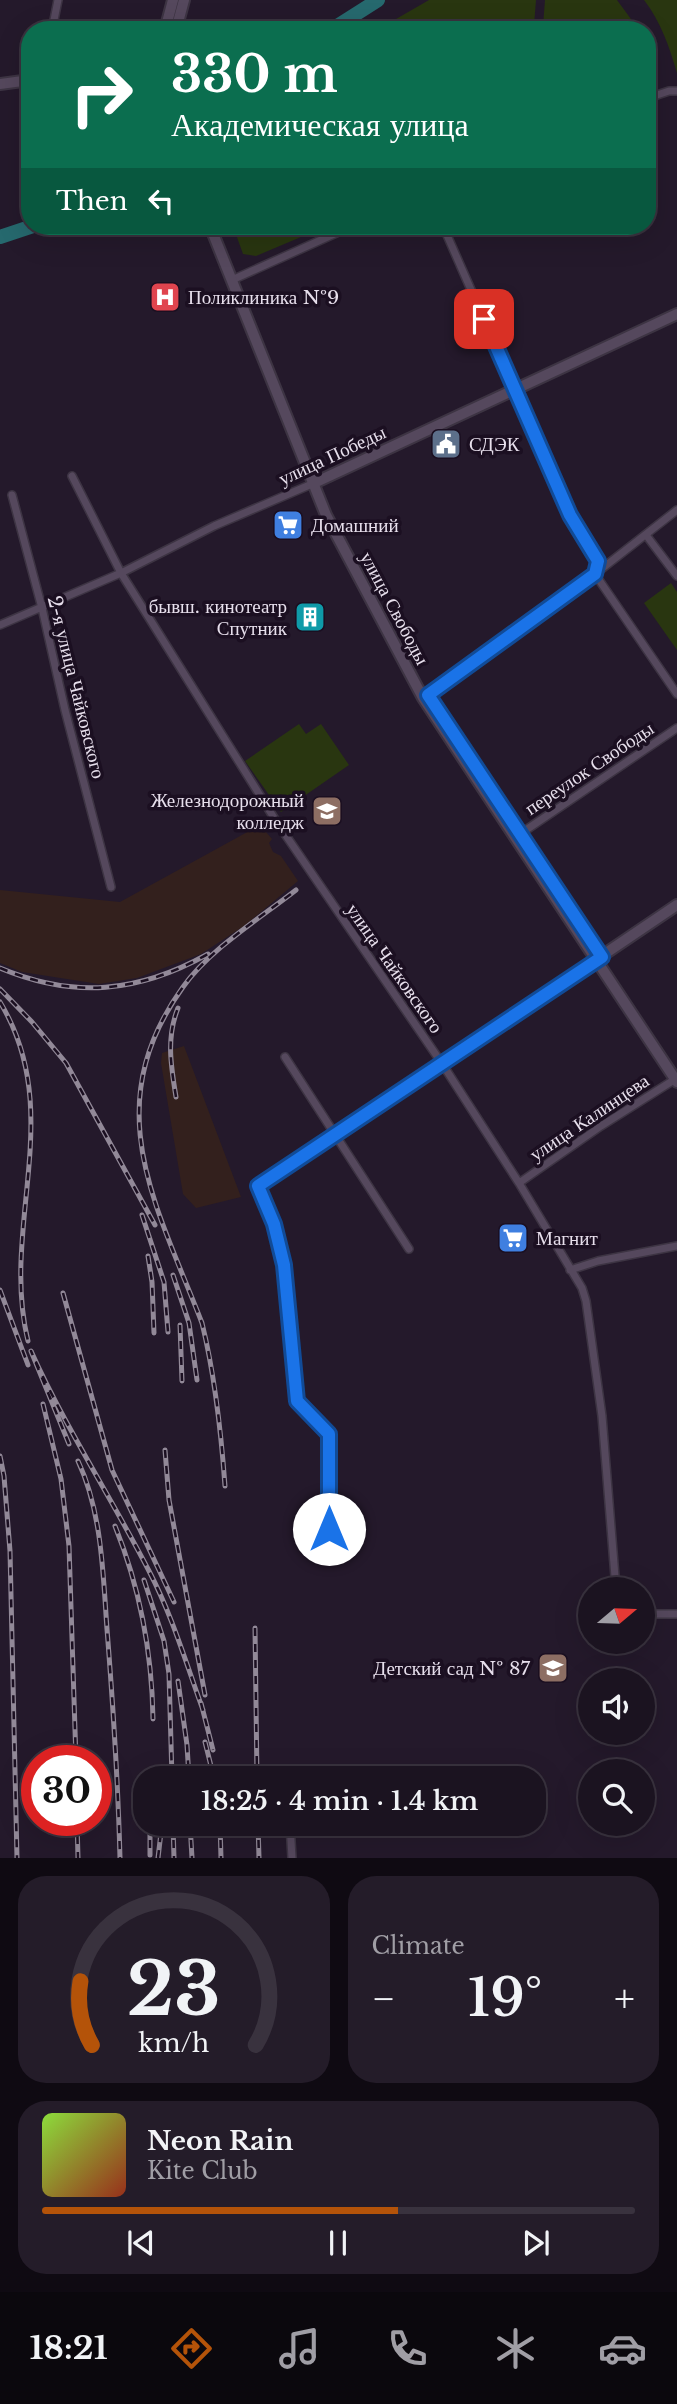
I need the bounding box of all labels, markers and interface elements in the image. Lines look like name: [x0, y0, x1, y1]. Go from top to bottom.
text: 330 m: [171, 44, 338, 105]
icon: right: [56, 49, 147, 140]
text: Академическая улица: [171, 105, 469, 145]
icon: left: [142, 182, 180, 220]
text: Then: [56, 185, 128, 217]
hospital icon: Поликлиника №9: [148, 280, 182, 314]
place label: Поликлиника №9: [188, 286, 339, 309]
pin: [454, 289, 514, 349]
icon: arrive: [465, 300, 503, 338]
street label: улица Победы: [275, 421, 390, 490]
public building icon: СДЭК: [429, 427, 463, 461]
place label: СДЭК: [469, 433, 520, 456]
supermarket icon: Домашний: [271, 508, 305, 542]
place label: Домашний: [311, 514, 399, 537]
street label: улица Свободы: [355, 548, 434, 669]
street label: 2-я улица Чайковского: [43, 593, 110, 781]
place label: бывш. кинотеатр Спутник: [149, 595, 288, 640]
building icon: бывш. кинотеатр Спутник: [293, 600, 327, 634]
street label: переулок Свободы: [520, 717, 658, 820]
place label: Железнодорожный колледж: [151, 789, 305, 834]
school or university icon: Железнодорожный колледж: [310, 794, 344, 828]
street label: улица Чайковского: [341, 899, 448, 1038]
street label: улица Калинцева: [525, 1069, 654, 1166]
supermarket icon: Магнит: [496, 1221, 530, 1255]
place label: Магнит: [536, 1227, 598, 1250]
position arrow: [292, 1492, 366, 1566]
north arrow: [578, 1577, 654, 1654]
map controls: [578, 1577, 655, 1836]
school or university icon: Детский сад № 87: [536, 1651, 570, 1685]
place label: Детский сад № 87: [373, 1657, 530, 1680]
button: sound: [578, 1668, 655, 1745]
speed limit sign: 30: [21, 1745, 112, 1836]
button: search: [578, 1759, 655, 1836]
text: 18:25 · 4 min · 1.4 km: [201, 1785, 478, 1817]
text: Climate: [372, 1932, 465, 1960]
text: 23: [127, 1945, 221, 2036]
text: 19°: [467, 1966, 542, 2030]
text: −: [372, 1975, 396, 2022]
text: +: [614, 1975, 635, 2022]
text: km/h: [138, 2028, 209, 2059]
text: Neon Rain: [147, 2125, 293, 2157]
text: Kite Club: [147, 2157, 258, 2185]
icon: previous: [122, 2224, 160, 2262]
icon: pause: [319, 2224, 357, 2262]
icon: next: [517, 2224, 555, 2262]
icon: directions: [167, 2324, 216, 2373]
icon: music: [275, 2324, 324, 2373]
icon: phone: [383, 2324, 432, 2373]
icon: climate: [491, 2324, 540, 2373]
icon: car: [598, 2324, 647, 2373]
text: 18:21: [29, 2328, 108, 2368]

